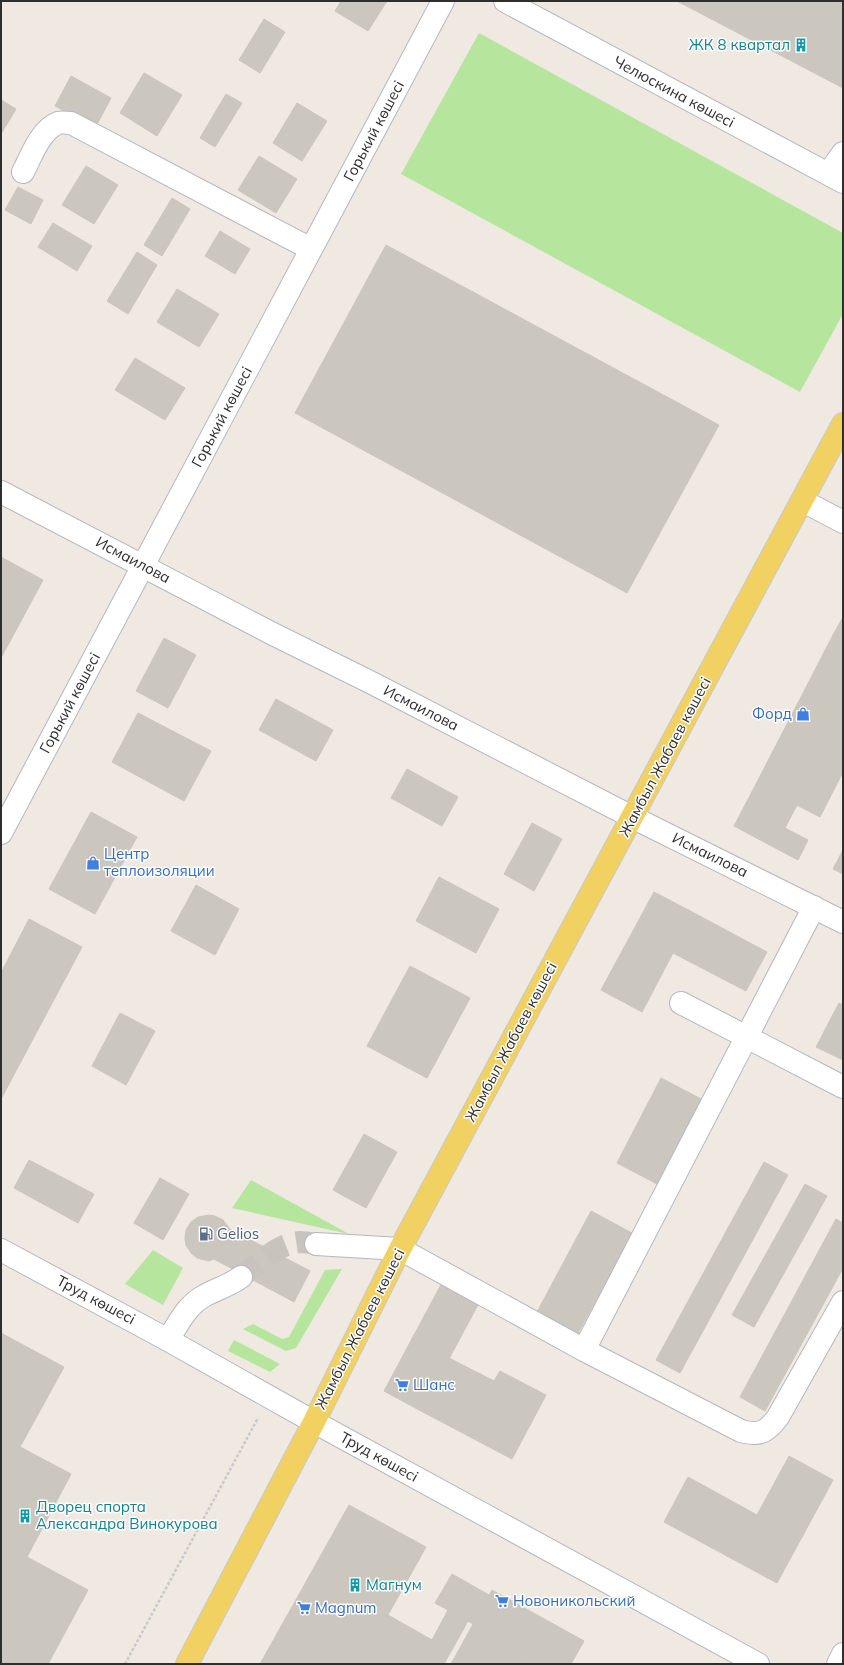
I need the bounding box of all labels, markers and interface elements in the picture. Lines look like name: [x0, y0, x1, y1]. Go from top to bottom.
place label: ЖК 8 квартал: [689, 35, 790, 54]
building icon: ЖК 8 квартал: [793, 37, 809, 53]
street label: Челюскина көшесі: [610, 52, 738, 132]
street label: Горький көшесі: [339, 77, 408, 184]
street label: Горький көшесі: [187, 363, 256, 470]
street label: Исмаилова: [93, 532, 174, 587]
street label: Горький көшесі: [35, 649, 104, 756]
street label: Жамбыл Жабаев көшесі: [614, 674, 715, 840]
street label: Исмаилова: [380, 680, 462, 735]
place label: Форд: [752, 704, 792, 723]
shop icon: Форд: [795, 706, 811, 722]
street label: Исмаилова: [669, 828, 751, 881]
place label: Центр теплоизоляции: [104, 844, 215, 880]
shop icon: Центр теплоизоляции: [85, 855, 101, 871]
street label: Жамбыл Жабаев көшесі: [460, 959, 561, 1125]
place label: Gelios: [217, 1224, 259, 1243]
fuel station icon: Gelios: [198, 1226, 214, 1242]
street label: Жамбыл Жабаев көшесі: [311, 1245, 408, 1412]
street label: Труд көшесі: [54, 1271, 139, 1328]
place label: Шанс: [413, 1375, 455, 1394]
supermarket icon: Шанс: [394, 1377, 410, 1393]
street label: Труд көшесі: [337, 1427, 422, 1486]
place label: Дворец спорта Александра Винокурова: [36, 1497, 218, 1533]
building icon: Дворец спорта Александра Винокурова: [17, 1508, 33, 1524]
place label: Магнум: [366, 1575, 422, 1594]
building icon: Магнум: [347, 1577, 363, 1593]
place label: Новоникольский: [513, 1591, 635, 1610]
supermarket icon: Новоникольский: [494, 1593, 510, 1609]
place label: Magnum: [315, 1598, 377, 1617]
supermarket icon: Magnum: [296, 1600, 312, 1616]

